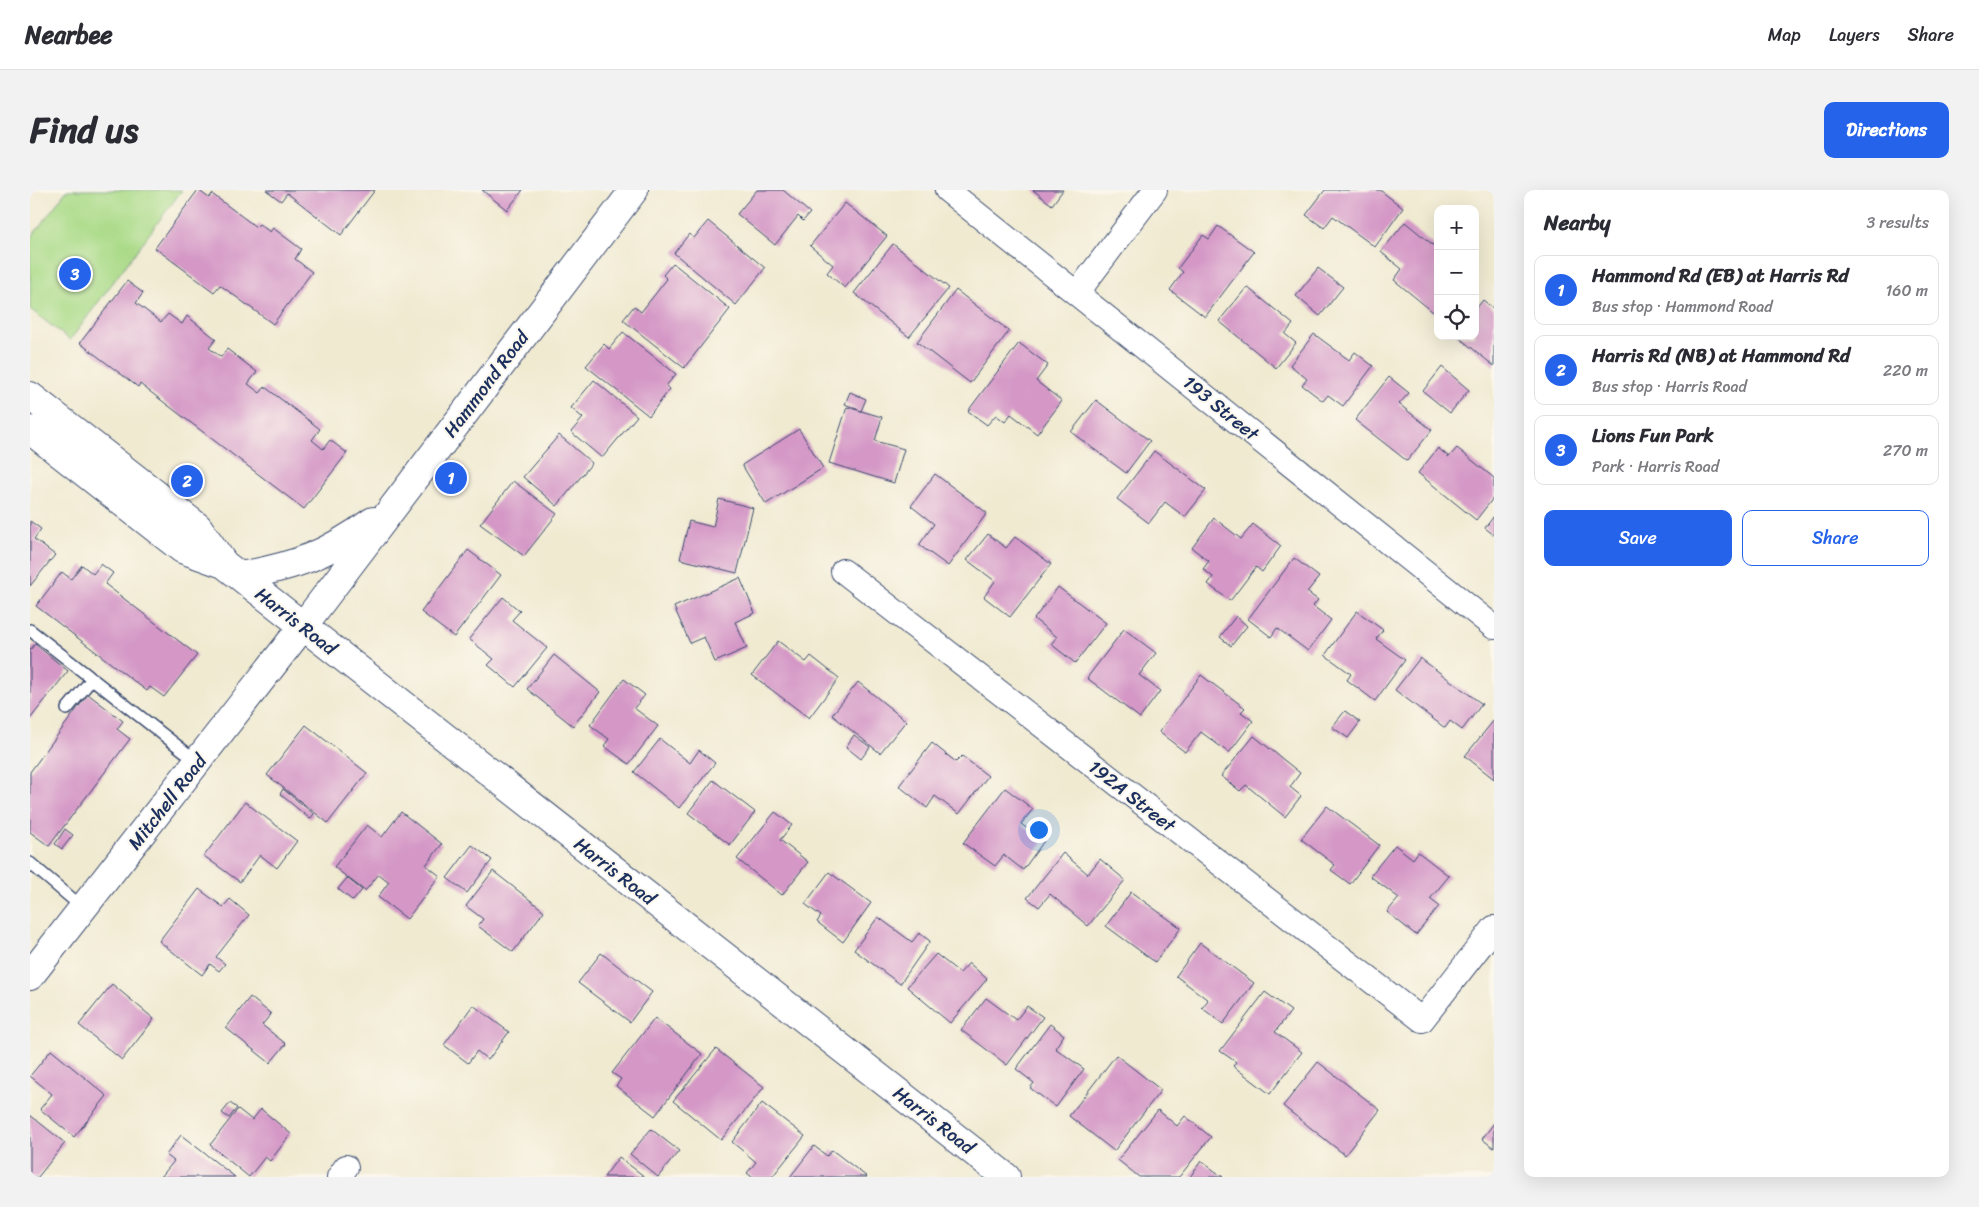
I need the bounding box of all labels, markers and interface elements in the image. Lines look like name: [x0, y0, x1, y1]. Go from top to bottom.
text: Nearbee: [25, 14, 113, 56]
text: Map: [1768, 19, 1801, 51]
text: Layers: [1829, 19, 1880, 51]
text: Share: [1908, 19, 1954, 51]
text: Find us: [30, 99, 138, 161]
button: Directions: [1824, 102, 1949, 158]
text: Nearby: [1544, 204, 1610, 242]
map controls: [1434, 205, 1479, 340]
button: +: [1434, 205, 1479, 250]
text: 3 results: [1866, 208, 1929, 237]
button: −: [1434, 250, 1479, 295]
pin: 3: [59, 255, 91, 293]
text: Hammond Rd (EB) at Harris Rd: [1592, 259, 1849, 292]
text: 1: [1558, 276, 1564, 305]
text: 160 m: [1885, 276, 1928, 305]
text: Bus stop · Hammond Road: [1592, 292, 1773, 321]
button: locate: [1434, 295, 1479, 340]
street label: Hammond Road: [434, 322, 538, 445]
text: Harris Rd (NB) at Hammond Rd: [1592, 339, 1850, 372]
text: 2: [1556, 356, 1566, 385]
text: 220 m: [1883, 356, 1928, 385]
street label: 193 Street: [1175, 367, 1268, 450]
text: Bus stop · Harris Road: [1592, 372, 1747, 401]
text: Lions Fun Park: [1592, 419, 1714, 452]
text: 3: [1557, 436, 1565, 465]
text: 270 m: [1883, 436, 1928, 465]
text: Park · Harris Road: [1592, 452, 1719, 481]
pin: 1: [435, 459, 467, 497]
pin: 2: [171, 462, 203, 500]
button: Save: [1544, 510, 1732, 566]
button: Share: [1742, 510, 1929, 566]
street label: Harris Road: [248, 578, 346, 665]
street label: Mitchell Road: [119, 745, 216, 857]
street label: 192A Street: [1081, 751, 1184, 842]
your location: [1026, 817, 1052, 843]
street label: Harris Road: [567, 828, 665, 915]
street label: Harris Road: [886, 1077, 984, 1164]

